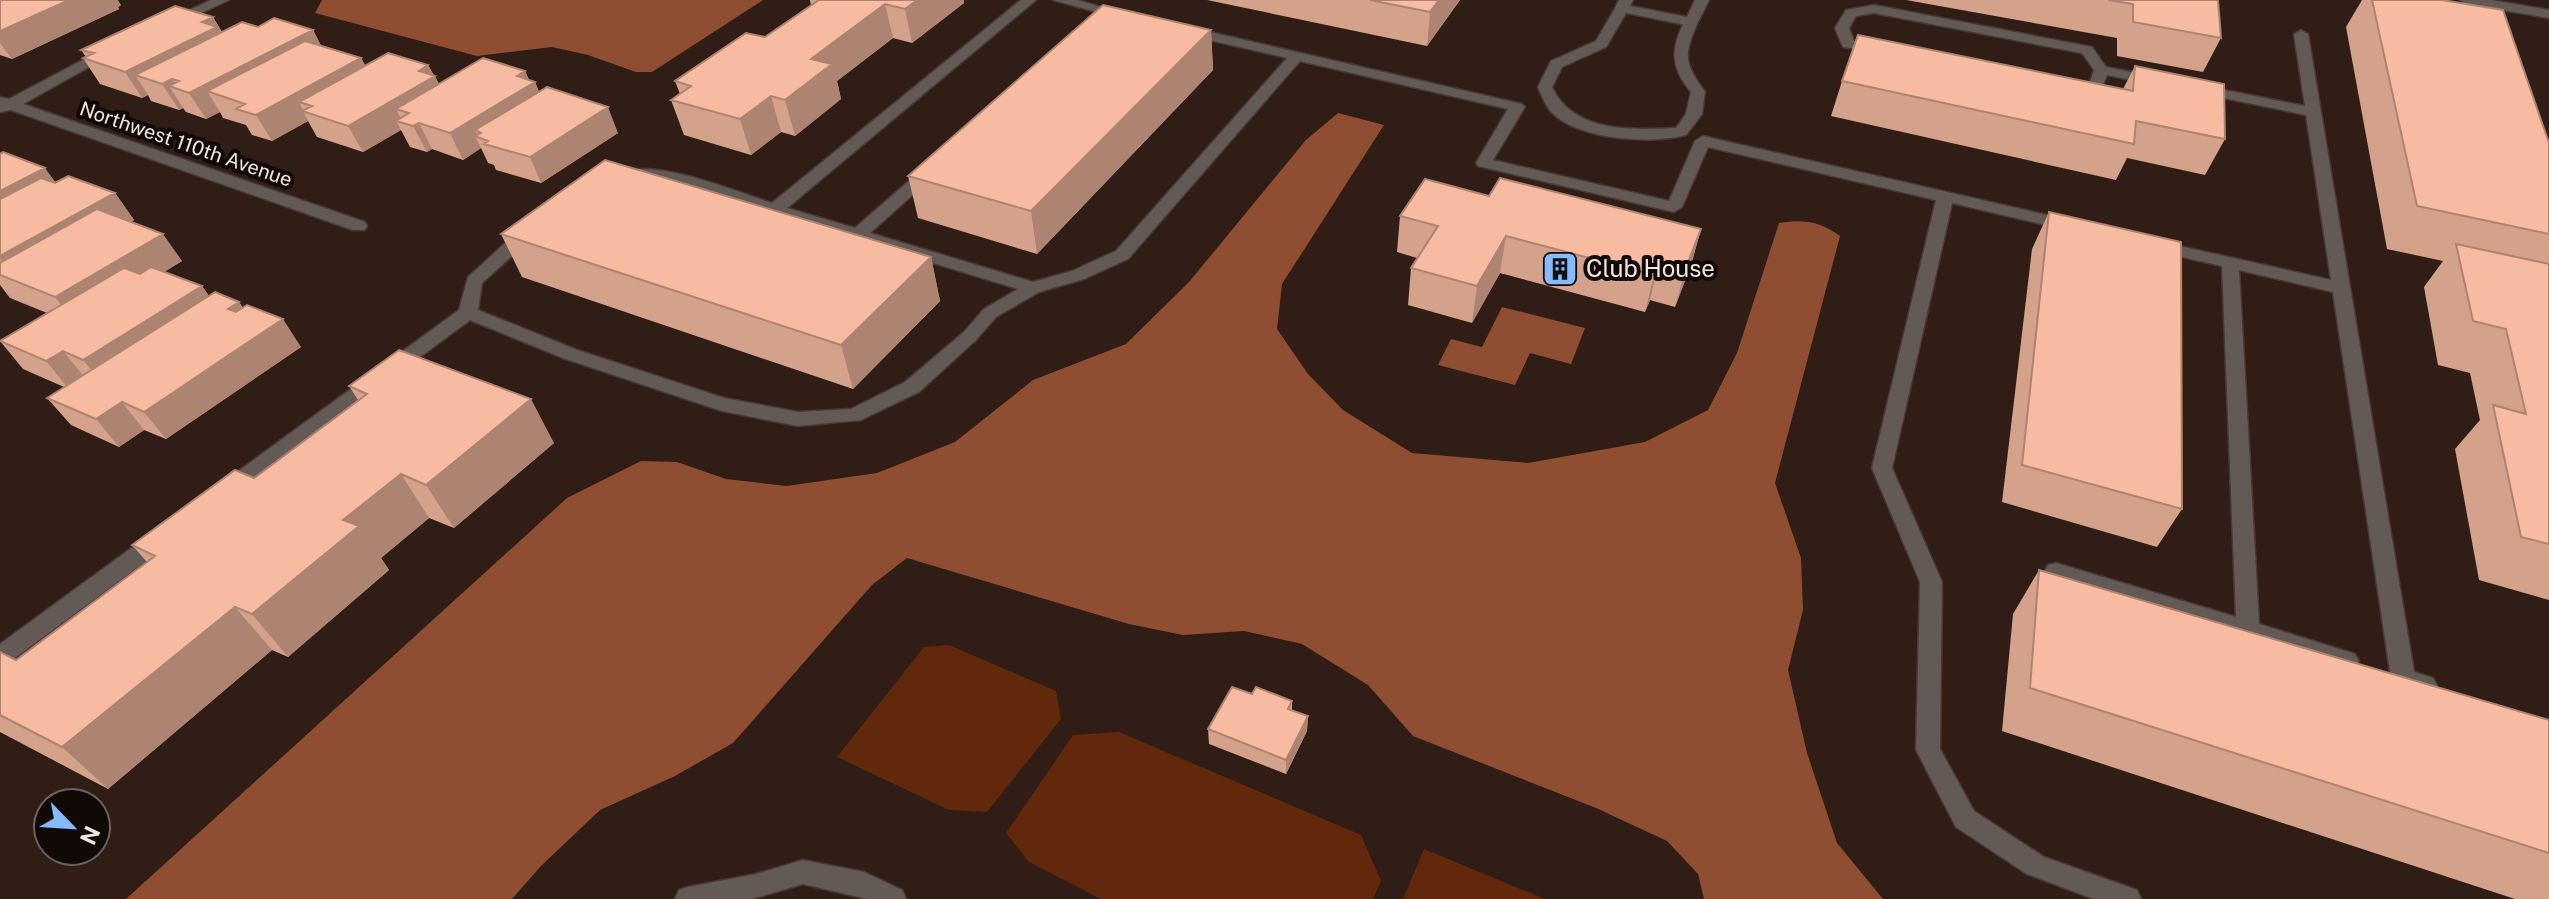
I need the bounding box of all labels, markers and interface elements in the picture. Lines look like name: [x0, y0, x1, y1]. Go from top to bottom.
street label: Northwest 110th Avenue: [77, 96, 295, 192]
building icon: Club House: [1541, 250, 1579, 288]
place label: Club House: [1586, 254, 1715, 282]
north arrow: [32, 787, 112, 867]
text: N: [75, 822, 106, 849]

